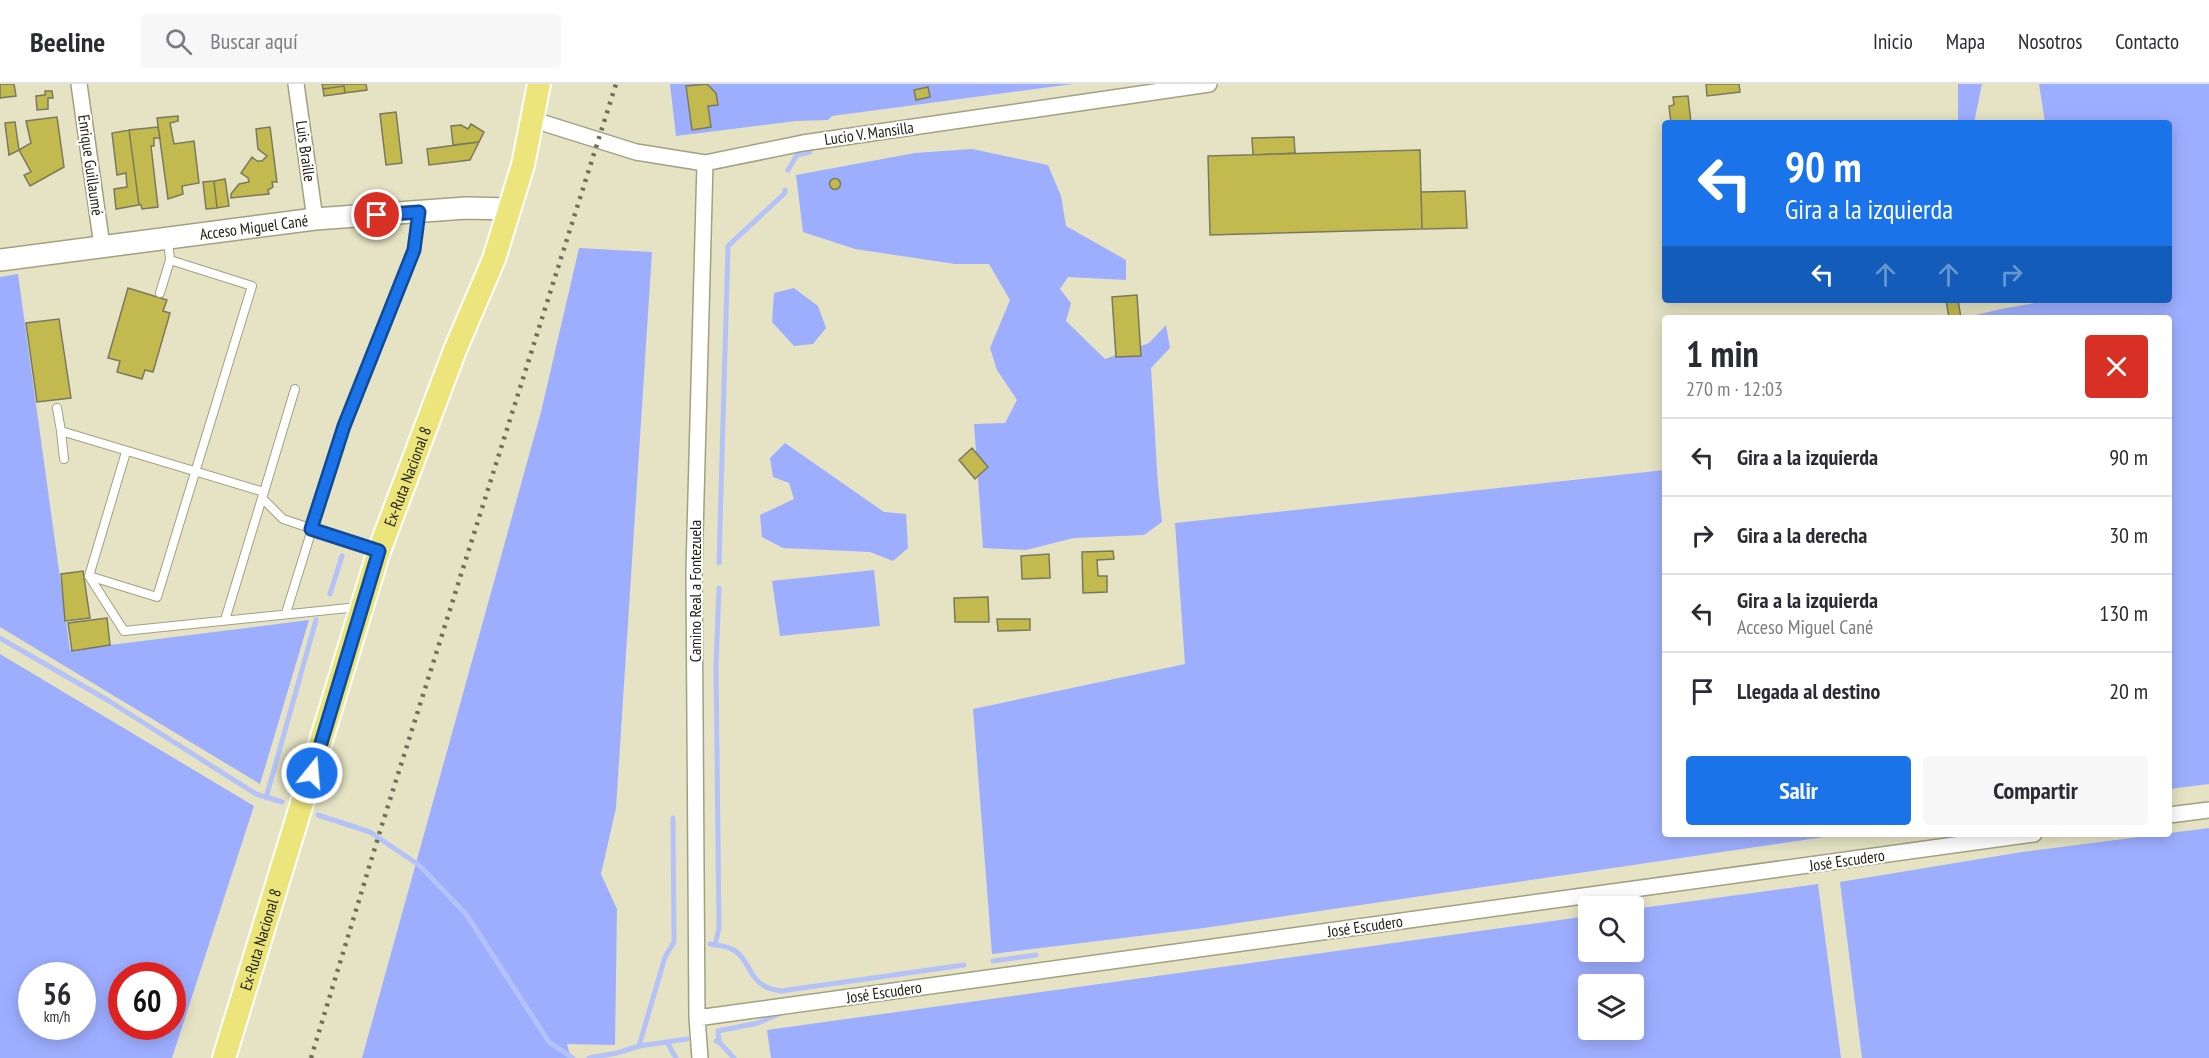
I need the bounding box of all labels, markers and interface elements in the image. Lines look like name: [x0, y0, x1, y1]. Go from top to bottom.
search box: [141, 14, 561, 68]
text: Beeline: [30, 23, 105, 60]
icon: search: [162, 25, 195, 58]
text: Buscar aquí: [210, 27, 298, 55]
text: Inicio: [1873, 28, 1913, 55]
text: Mapa: [1946, 28, 1985, 55]
text: Nosotros: [2018, 28, 2082, 55]
text: Contacto: [2115, 28, 2179, 55]
street label: Enrique Guillaumé: [74, 113, 108, 217]
street label: Lucio V. Mansilla: [823, 117, 915, 149]
street label: Luis Braille: [292, 119, 320, 183]
text: 90 m: [1785, 139, 1862, 194]
icon: left: [1686, 144, 1764, 222]
pin: [351, 189, 402, 240]
text: Gira a la izquierda: [1785, 192, 1953, 226]
icon: arrive: [360, 198, 393, 231]
street label: Acceso Miguel Cané: [198, 210, 309, 244]
icon: left: [1806, 258, 1839, 291]
icon: ahead: [1869, 258, 1902, 291]
icon: ahead: [1932, 258, 1965, 291]
icon: right: [1995, 258, 2028, 291]
text: 1 min: [1686, 330, 1759, 377]
button: close: [2085, 335, 2148, 398]
text: 270 m · 12:03: [1686, 376, 1783, 402]
street label: Ex-Ruta Nacional 8: [379, 424, 435, 529]
icon: left: [1686, 441, 1719, 474]
text: Gira a la izquierda: [1737, 443, 1878, 471]
text: 90 m: [2109, 443, 2148, 471]
icon: right: [1686, 519, 1719, 552]
street label: Camino Real a Fontezuela: [685, 520, 705, 662]
text: Gira a la derecha: [1737, 521, 1867, 549]
text: 30 m: [2109, 521, 2148, 549]
text: Gira a la izquierda: [1737, 586, 1878, 614]
icon: left: [1686, 597, 1719, 630]
text: 130 m: [2099, 599, 2148, 627]
text: Acceso Miguel Cané: [1737, 614, 1873, 640]
icon: arrive: [1686, 675, 1719, 708]
text: Llegada al destino: [1737, 677, 1880, 705]
text: 20 m: [2109, 677, 2148, 705]
position arrow: [280, 741, 344, 805]
button: Salir: [1686, 756, 1911, 825]
button: Compartir: [1923, 756, 2148, 825]
street label: José Escudero: [1807, 845, 1886, 875]
street label: Ex-Ruta Nacional 8: [235, 886, 285, 993]
map controls: [1578, 896, 1644, 1040]
button: search: [1578, 896, 1644, 962]
street label: José Escudero: [1325, 911, 1404, 941]
speed limit sign: 60: [108, 962, 186, 1040]
text: 56: [43, 974, 71, 1013]
button: layers: [1578, 974, 1644, 1040]
street label: José Escudero: [844, 977, 923, 1007]
text: km/h: [44, 1007, 70, 1026]

